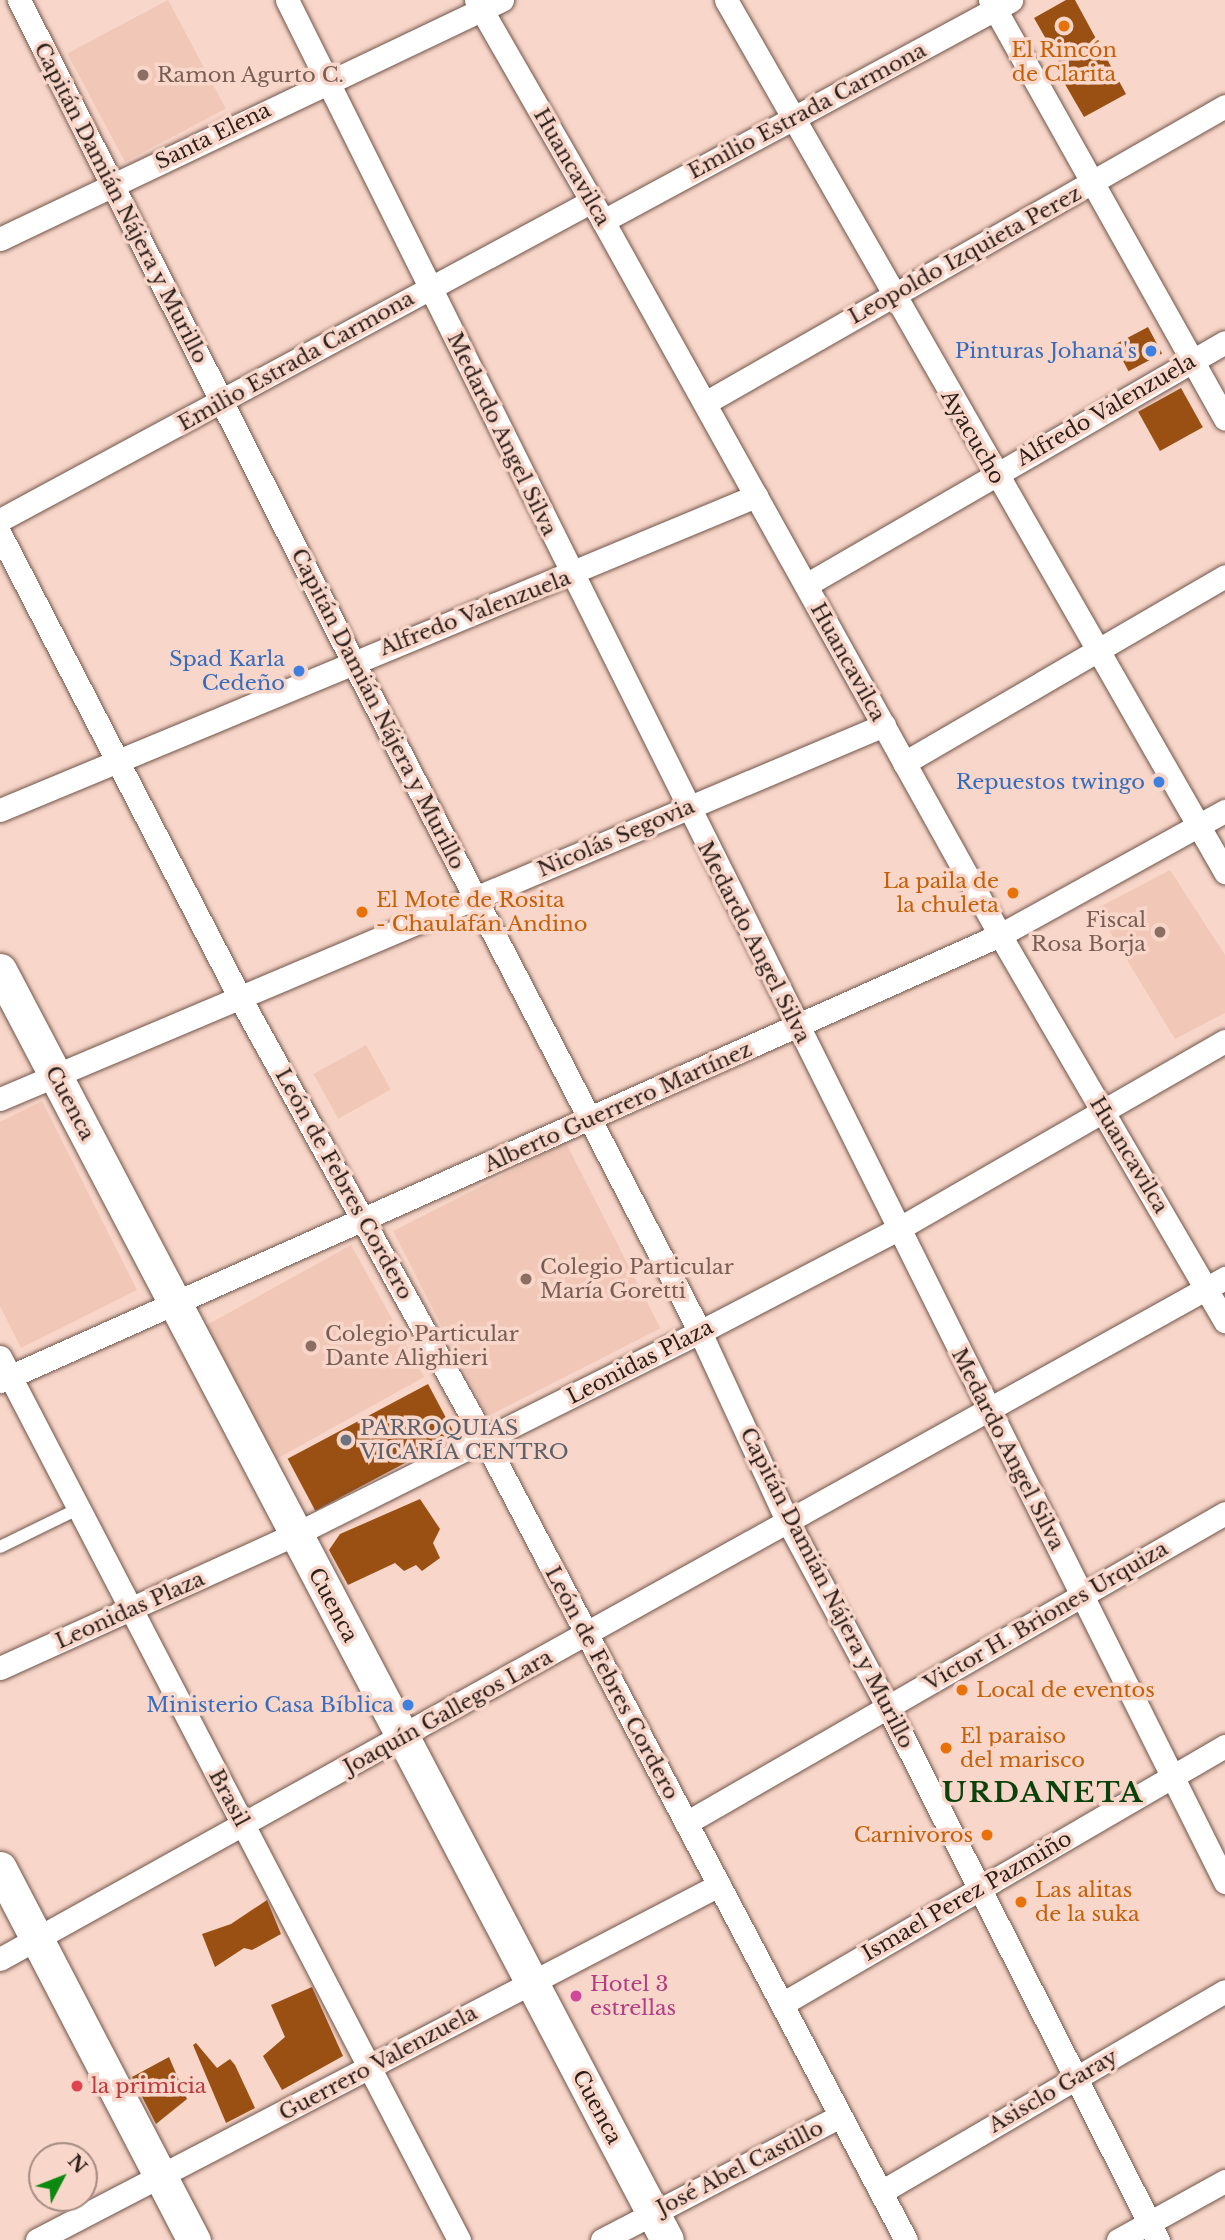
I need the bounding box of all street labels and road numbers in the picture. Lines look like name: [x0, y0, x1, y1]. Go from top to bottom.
street label: Emilio Estrada Carmona: [684, 37, 930, 185]
street label: Capitán Damián Nájera y Murillo: [28, 38, 214, 368]
street label: Santa Elena: [151, 97, 275, 175]
street label: Huancavilca: [528, 104, 616, 230]
street label: Leopoldo Izquieta Perez: [844, 180, 1086, 330]
street label: Emilio Estrada Carmona: [174, 286, 418, 436]
street label: Medardo Angel Silva: [442, 328, 562, 540]
street label: Alfredo Valenzuela: [1012, 348, 1200, 472]
street label: Ayacucho: [936, 385, 1010, 489]
street label: Capitán Damián Nájera y Murillo: [285, 544, 471, 874]
street label: Alfredo Valenzuela: [376, 565, 574, 661]
street label: Huancavilca: [805, 598, 891, 726]
street label: Nicolás Segovia: [534, 794, 698, 882]
street label: Medardo Angel Silva: [692, 837, 816, 1047]
street label: Alberto Guerrero Martínez: [480, 1036, 756, 1178]
street label: Cuenca: [40, 1062, 100, 1144]
street label: León de Febres Cordero: [270, 1064, 418, 1304]
street label: Huancavilca: [1084, 1092, 1174, 1218]
street label: Leonidas Plaza: [563, 1314, 717, 1410]
street label: Medardo Angel Silva: [946, 1344, 1070, 1554]
street label: Capitán Damián Nájera y Murillo: [734, 1423, 920, 1753]
street label: Victor H. Briones Urquiza: [919, 1536, 1173, 1696]
street label: León de Febres Cordero: [540, 1562, 684, 1804]
street label: Cuenca: [303, 1564, 363, 1646]
street label: Leonidas Plaza: [52, 1566, 208, 1654]
street label: Joaquín Gallegos Lara: [339, 1644, 557, 1780]
street label: Brasil: [203, 1765, 255, 1831]
street label: Ismael Perez Pazmiño: [858, 1826, 1076, 1966]
street label: Guerrero Valenzuela: [274, 2000, 482, 2126]
street label: Asisclo Garay: [984, 2044, 1122, 2138]
street label: Cuenca: [567, 2066, 627, 2148]
street label: José Abel Castillo: [652, 2115, 828, 2221]

